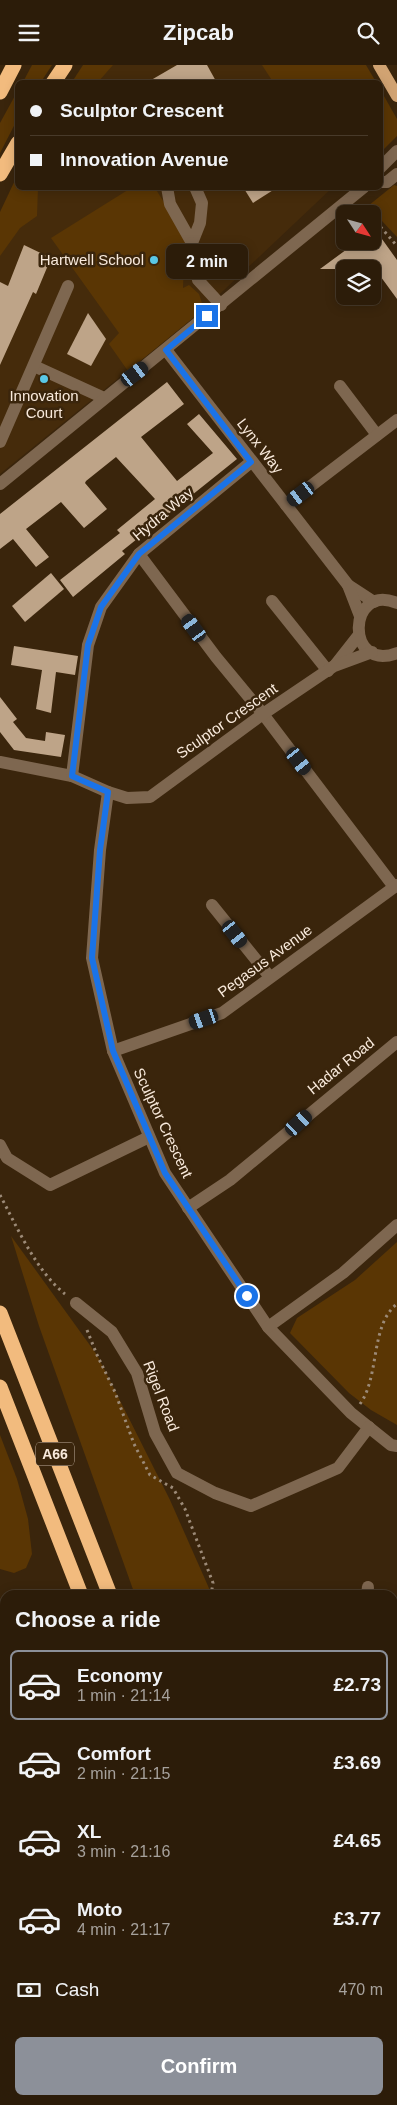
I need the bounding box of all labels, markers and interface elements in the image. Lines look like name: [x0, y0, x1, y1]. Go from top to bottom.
icon: menu: [15, 19, 43, 47]
icon: search: [354, 19, 382, 47]
text: Zipcab: [163, 20, 234, 45]
text: Sculptor Crescent: [60, 100, 224, 121]
text: Innovation Avenue: [60, 149, 229, 170]
north arrow: [336, 205, 381, 250]
map controls: [336, 205, 381, 305]
callout: 2 min: [166, 243, 248, 279]
place label: Hartwell School: [40, 251, 144, 268]
text: 2 min: [186, 253, 228, 270]
marker: Hartwell School: [148, 254, 160, 266]
button: layers: [336, 260, 381, 305]
route end: [196, 305, 218, 327]
car: [118, 359, 151, 389]
marker: Innovation Court: [38, 373, 50, 385]
place label: Innovation Court: [9, 387, 79, 421]
street label: Lynx Way: [234, 415, 287, 477]
car: [284, 479, 317, 509]
street label: Hydra Way: [129, 483, 197, 544]
car: [179, 611, 208, 645]
street label: Sculptor Crescent: [173, 679, 281, 762]
car: [283, 745, 314, 777]
car: [219, 918, 250, 950]
street label: Pegasus Avenue: [214, 921, 315, 1000]
car: [187, 1007, 220, 1031]
street label: Hadar Road: [304, 1034, 377, 1098]
street label: Sculptor Crescent: [131, 1065, 197, 1181]
car: [282, 1107, 315, 1139]
route start: [236, 1285, 258, 1307]
street label: Rigel Road: [140, 1358, 183, 1434]
road number: A66: [36, 1443, 74, 1465]
text: Choose a ride: [15, 1607, 160, 1632]
icon: car: [17, 1663, 62, 1708]
text: Economy: [77, 1665, 163, 1686]
text: £2.73: [333, 1674, 381, 1695]
text: 1 min · 21:14: [77, 1687, 170, 1704]
icon: car: [17, 1741, 62, 1786]
text: Comfort: [77, 1743, 151, 1764]
text: £3.69: [333, 1752, 381, 1773]
text: 2 min · 21:15: [77, 1765, 170, 1782]
icon: car: [17, 1819, 62, 1864]
text: XL: [77, 1821, 101, 1842]
text: £4.65: [333, 1830, 381, 1851]
text: 3 min · 21:16: [77, 1843, 170, 1860]
icon: car: [17, 1897, 62, 1942]
text: Moto: [77, 1899, 122, 1920]
text: £3.77: [333, 1908, 381, 1929]
text: 4 min · 21:17: [77, 1921, 170, 1938]
icon: cash: [15, 1976, 43, 2004]
text: Cash: [55, 1979, 99, 2000]
text: 470 m: [339, 1981, 383, 1998]
button: Confirm: [15, 2037, 383, 2095]

